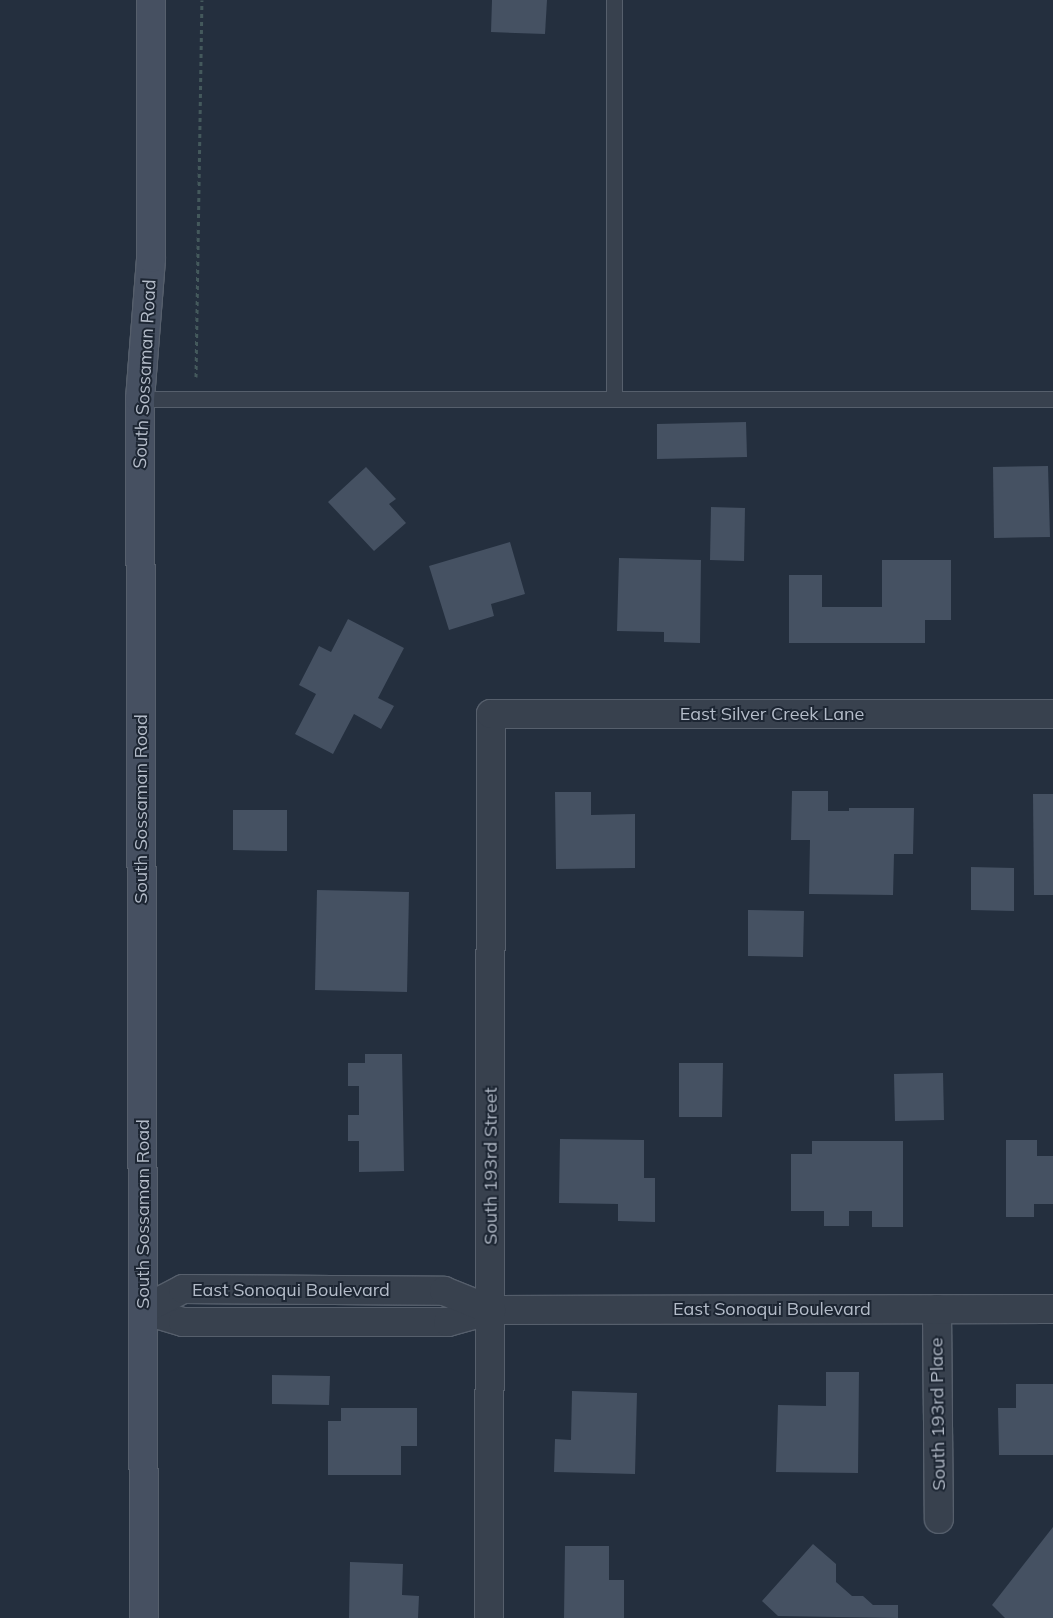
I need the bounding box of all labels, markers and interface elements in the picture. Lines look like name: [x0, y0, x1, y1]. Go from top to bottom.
street label: South Sossaman Road: [129, 279, 161, 469]
street label: East Silver Creek Lane: [680, 703, 864, 725]
street label: South Sossaman Road: [130, 714, 152, 904]
street label: South 193rd Street: [480, 1087, 502, 1245]
street label: South Sossaman Road: [132, 1119, 154, 1309]
street label: East Sonoqui Boulevard: [192, 1279, 390, 1301]
street label: East Sonoqui Boulevard: [673, 1298, 871, 1320]
street label: South 193rd Place: [926, 1337, 950, 1491]

